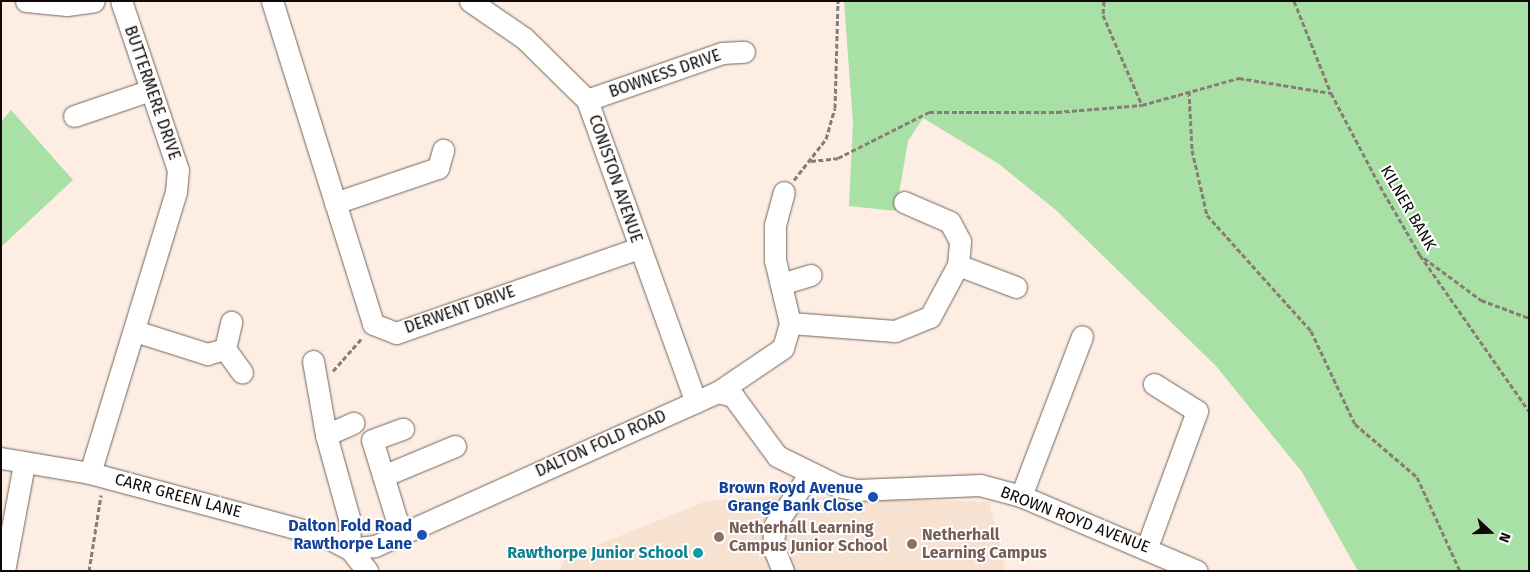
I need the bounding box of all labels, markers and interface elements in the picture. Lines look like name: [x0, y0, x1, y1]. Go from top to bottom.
street label: BUTTERMERE DRIVE: [120, 23, 184, 163]
street label: BOWNESS DRIVE: [607, 46, 723, 102]
street label: CONISTON AVENUE: [584, 112, 646, 246]
street label: KILNER BANK: [1376, 162, 1440, 254]
street label: DERWENT DRIVE: [402, 282, 518, 338]
street label: DALTON FOLD ROAD: [533, 407, 669, 481]
street label: CARR GREEN LANE: [113, 470, 243, 522]
place label: Brown Royd Avenue Grange Bank Close: [719, 478, 863, 516]
street label: BROWN ROYD AVENUE: [998, 483, 1152, 557]
marker: Brown Royd Avenue Grange Bank Close: [867, 491, 879, 503]
north arrow: [1465, 507, 1515, 557]
place label: Dalton Fold Road Rawthorpe Lane: [288, 516, 412, 554]
place label: Netherhall Learning Campus Junior School: [729, 518, 888, 556]
place label: Netherhall Learning Campus: [922, 525, 1047, 563]
marker: Dalton Fold Road Rawthorpe Lane: [416, 529, 428, 541]
text: N: [1495, 530, 1514, 545]
marker: Netherhall Learning Campus Junior School: [713, 531, 725, 543]
marker: Netherhall Learning Campus: [906, 538, 918, 550]
place label: Rawthorpe Junior School: [507, 543, 688, 563]
marker: Rawthorpe Junior School: [692, 547, 704, 559]

